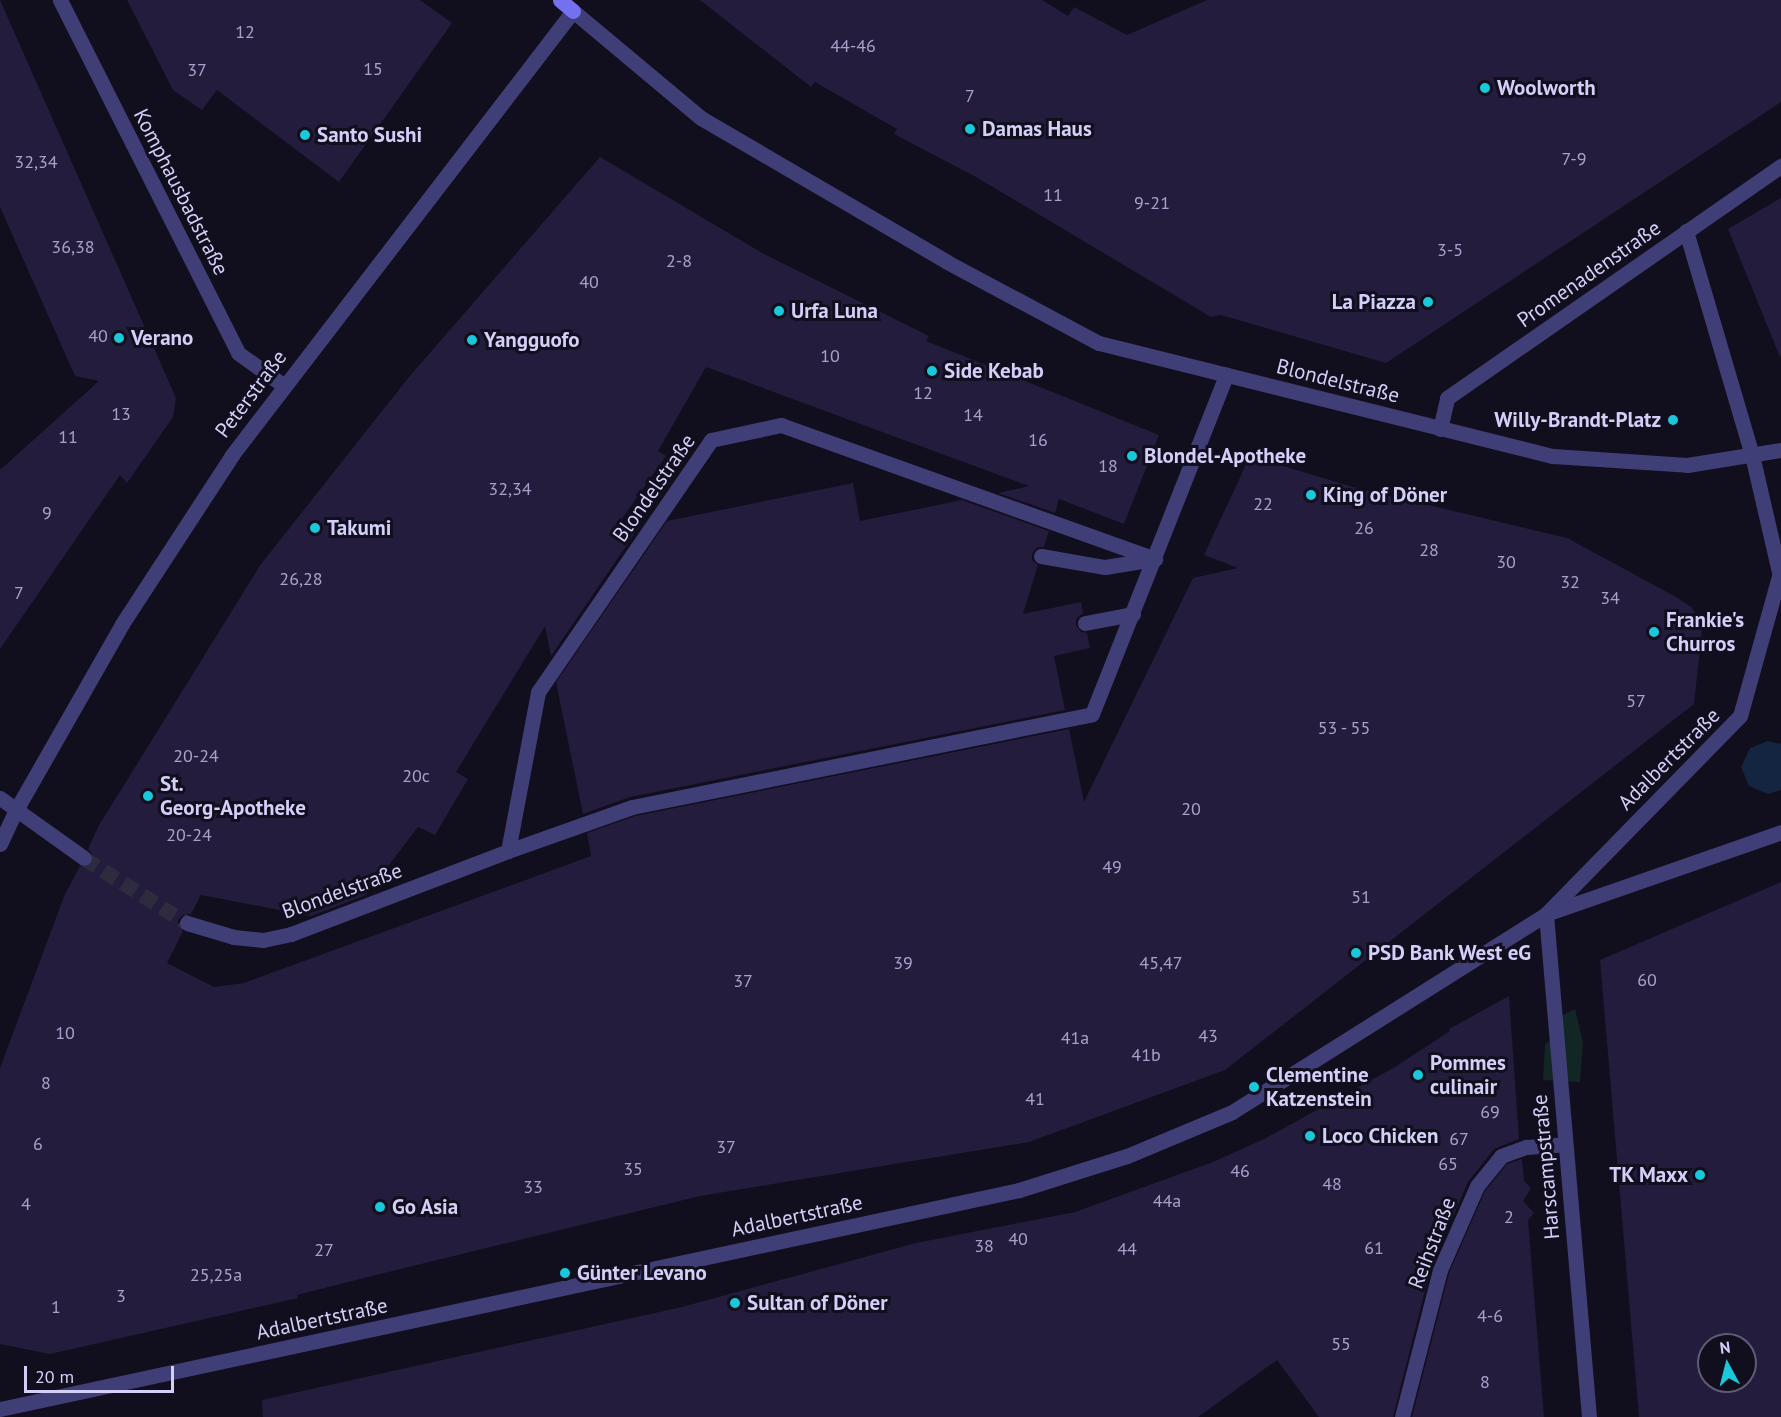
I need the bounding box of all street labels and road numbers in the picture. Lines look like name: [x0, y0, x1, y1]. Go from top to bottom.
street label: Komphausbadstraße: [128, 105, 234, 279]
street label: Promenadenstraße: [1513, 215, 1665, 333]
street label: Peterstraße: [210, 345, 292, 443]
street label: Blondelstraße: [1274, 354, 1402, 408]
street label: Blondelstraße: [608, 429, 700, 547]
street label: Adalbertstraße: [1613, 703, 1725, 815]
street label: Blondelstraße: [279, 858, 405, 924]
street label: Harscampstraße: [1527, 1093, 1565, 1241]
street label: Adalbertstraße: [729, 1190, 865, 1242]
street label: Reihstraße: [1403, 1194, 1461, 1292]
street label: Adalbertstraße: [254, 1293, 390, 1345]

